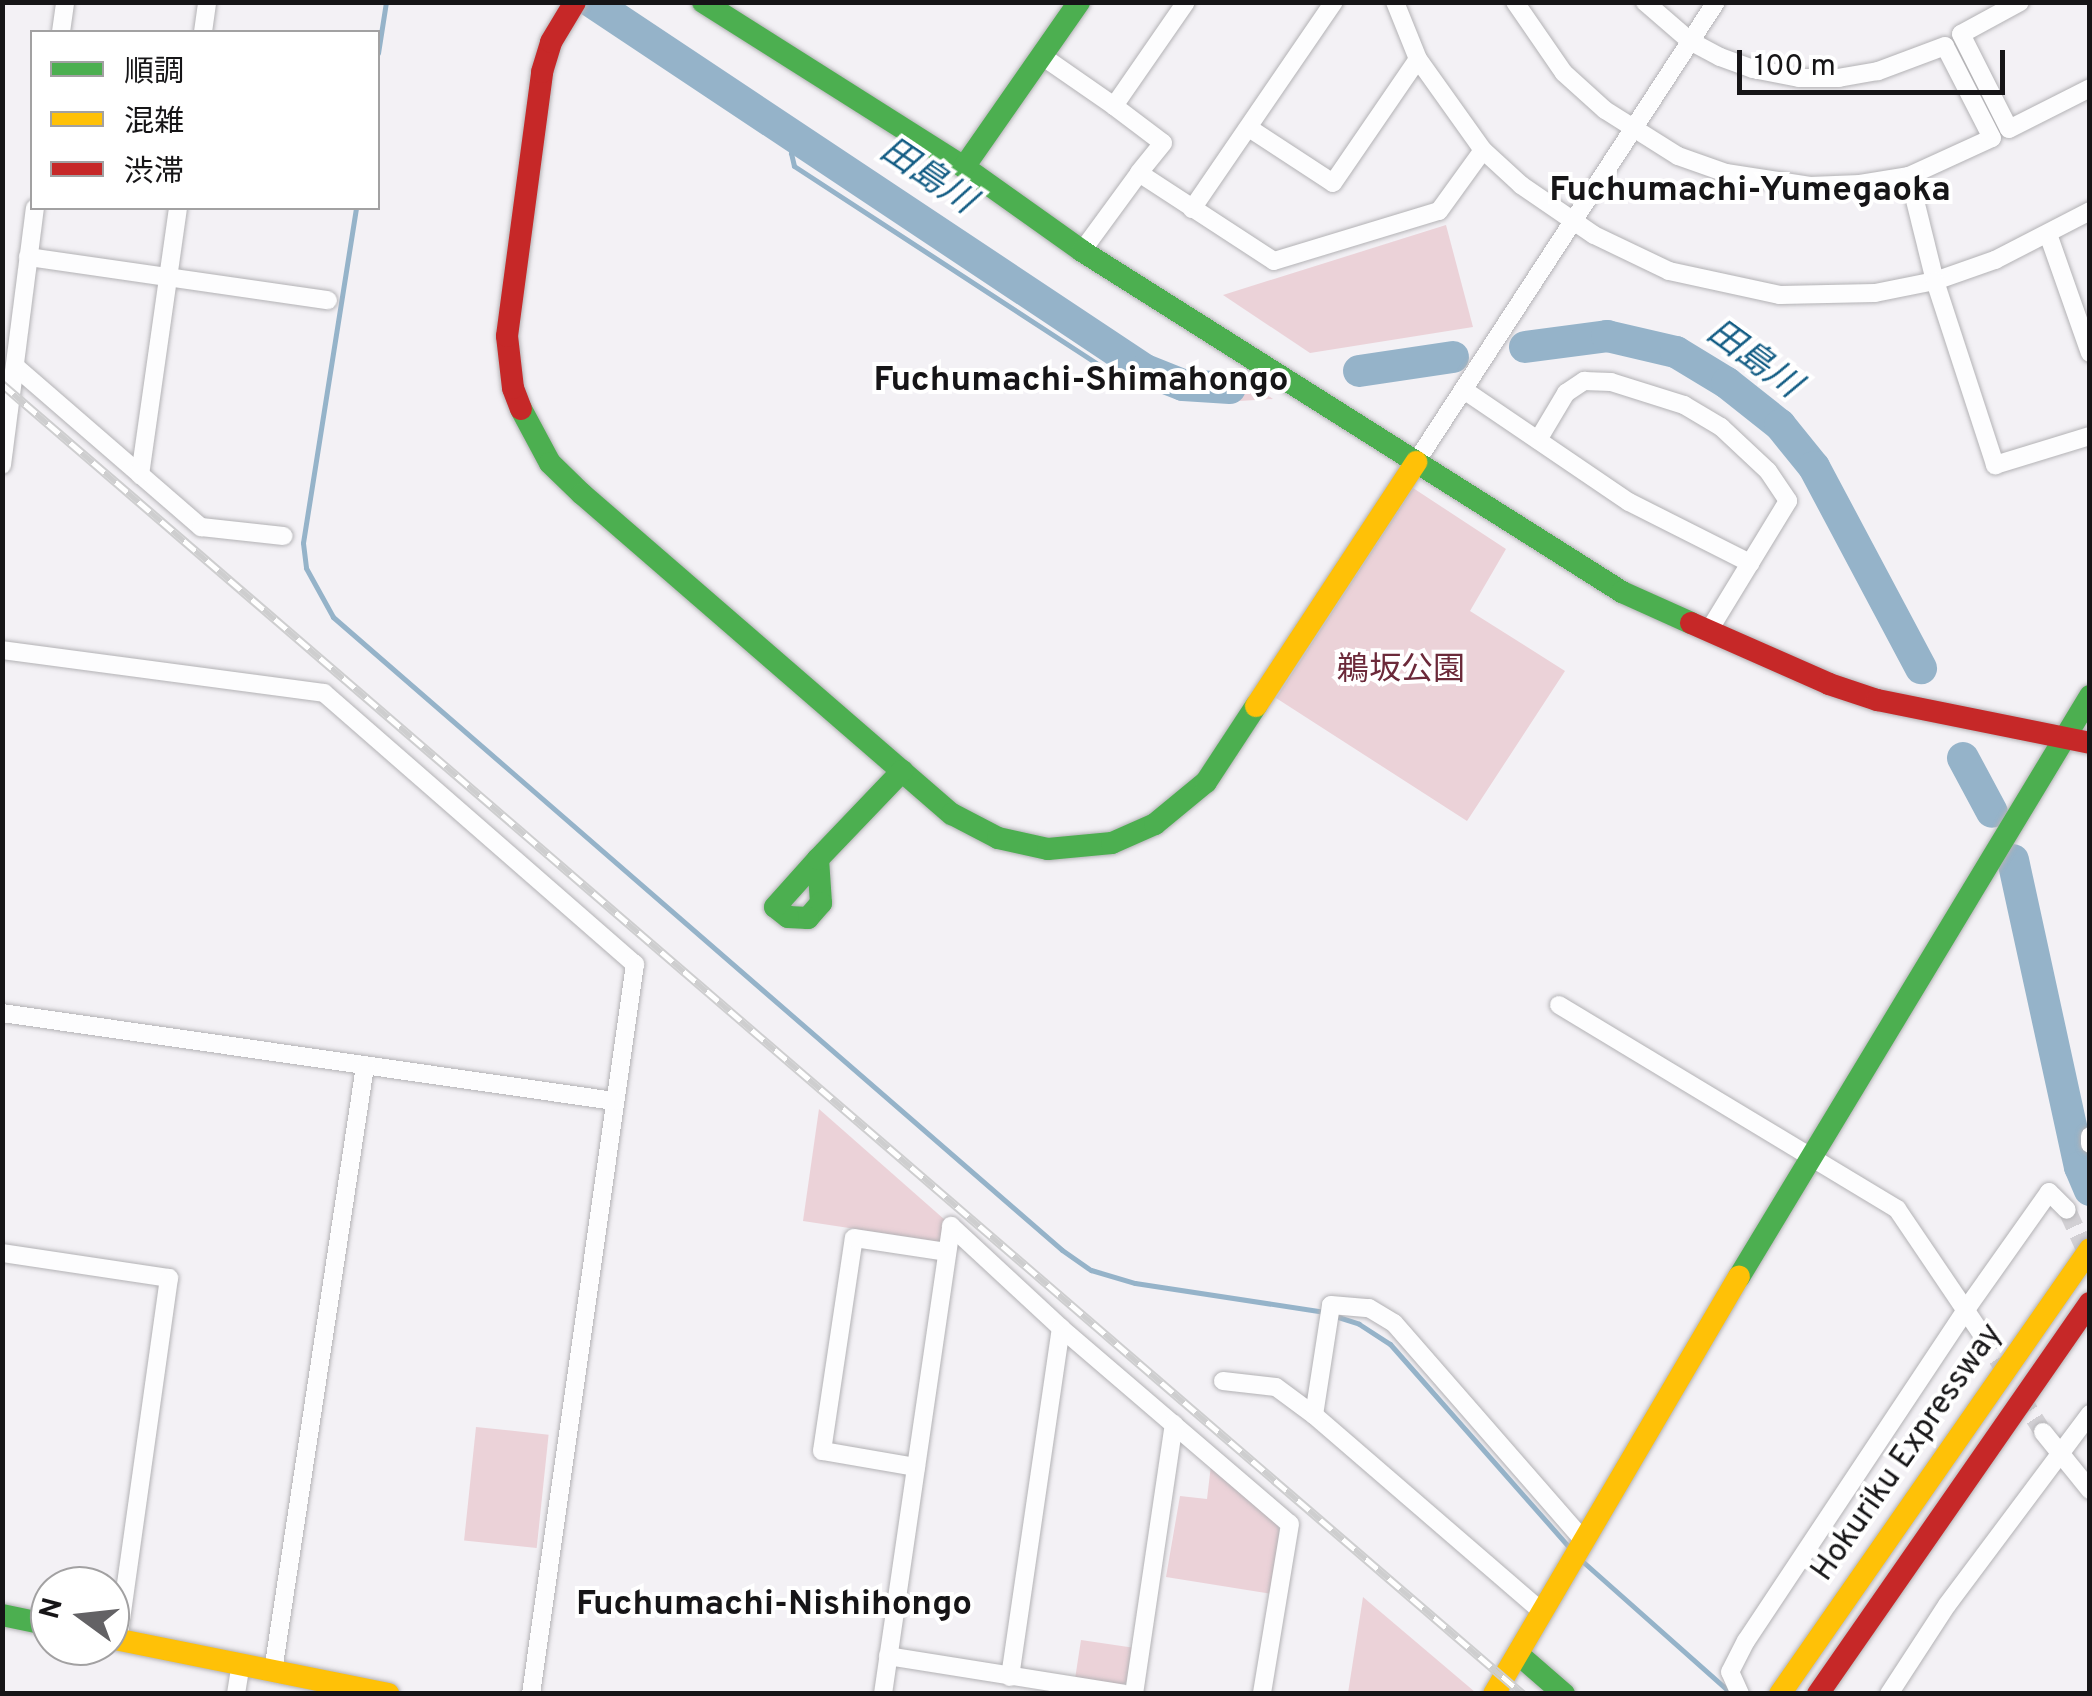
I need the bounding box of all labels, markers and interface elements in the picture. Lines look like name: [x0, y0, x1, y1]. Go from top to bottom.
legend: [30, 30, 380, 210]
scale bar: [1742, 30, 2010, 92]
text: 100 m: [1754, 49, 1836, 86]
text: 順調: [124, 55, 184, 92]
text: 混雑: [124, 105, 184, 142]
water label: 田島川: [872, 130, 982, 224]
text: 渋滞: [124, 155, 184, 192]
district label: Fuchumachi-Yumegaoka: [1549, 170, 1951, 212]
water label: 田島川: [1698, 312, 1808, 408]
district label: Fuchumachi-Shimahongo: [873, 360, 1289, 402]
park label: 鵜坂公園: [1337, 652, 1465, 690]
street label: Hokuriku Expressway: [1805, 1317, 2011, 1589]
north arrow: [30, 1566, 130, 1666]
district label: Fuchumachi-Nishihongo: [576, 1584, 972, 1626]
text: N: [33, 1594, 73, 1623]

